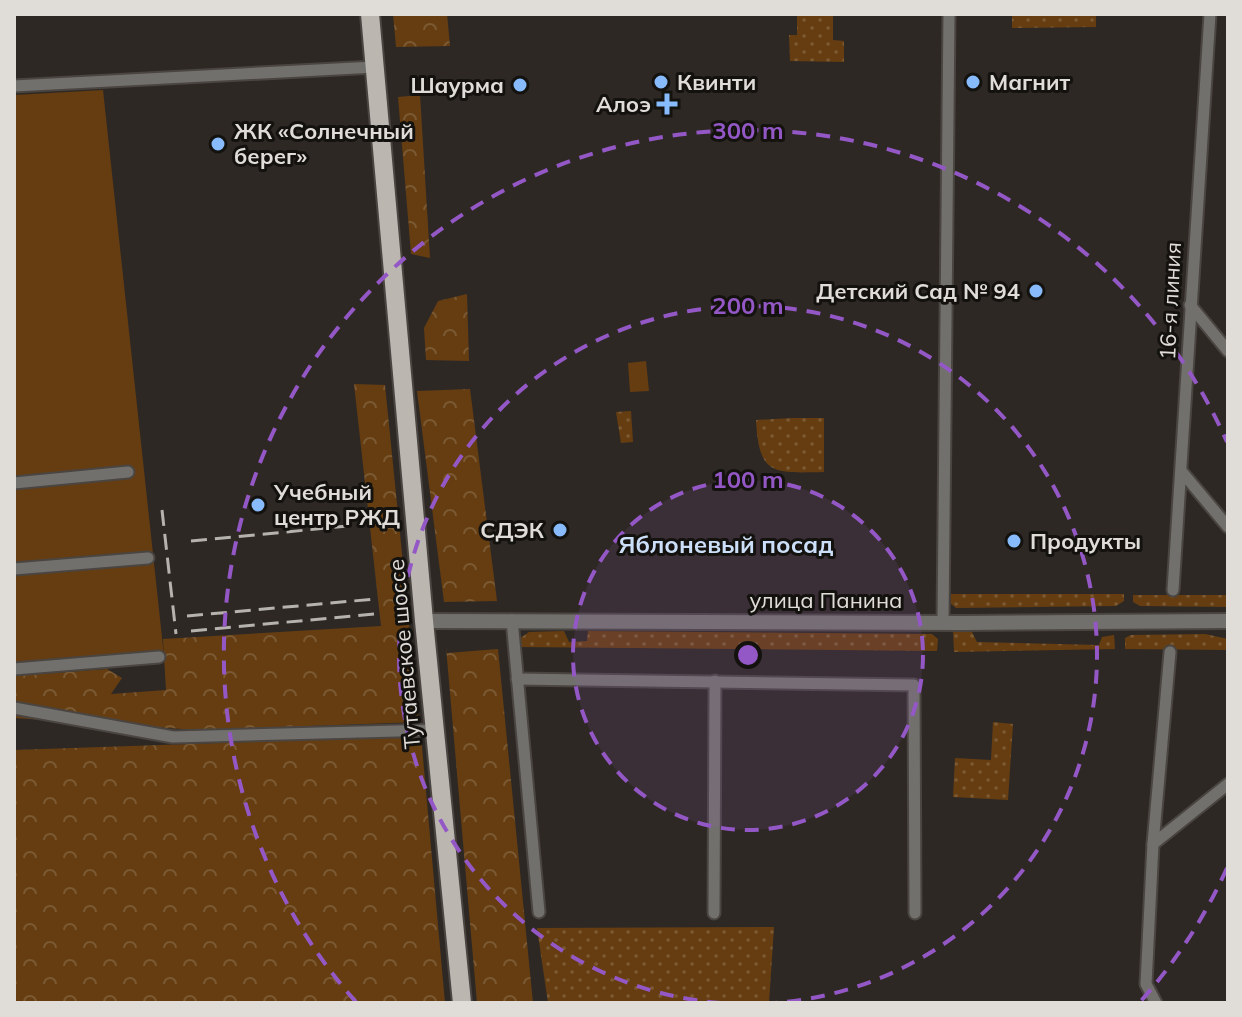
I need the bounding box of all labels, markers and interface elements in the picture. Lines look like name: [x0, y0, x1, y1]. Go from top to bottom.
place label: Квинти: [677, 68, 756, 96]
place label: Магнит: [989, 68, 1070, 96]
place label: Шаурма: [410, 71, 504, 99]
marker: Квинти: [652, 73, 670, 91]
marker: Магнит: [964, 73, 982, 91]
marker: Шаурма: [511, 76, 529, 94]
place label: Алоэ: [596, 90, 651, 118]
marker: Алоэ: [658, 95, 676, 113]
text: 300 m: [712, 115, 784, 145]
place label: ЖК «Солнечный берег»: [234, 117, 414, 170]
marker: ЖК «Солнечный берег»: [209, 135, 227, 153]
street label: 16-я линия: [1153, 241, 1187, 361]
place label: Детский Сад № 94: [816, 277, 1020, 305]
marker: Детский Сад № 94: [1027, 282, 1045, 300]
text: 200 m: [712, 290, 784, 320]
text: 100 m: [712, 464, 784, 494]
place label: Учебный центр РЖД: [273, 478, 400, 531]
marker: Учебный центр РЖД: [249, 496, 267, 514]
place label: СДЭК: [480, 516, 545, 544]
marker: СДЭК: [551, 521, 569, 539]
place label: Продукты: [1030, 527, 1141, 555]
district label: Яблоневый посад: [618, 529, 834, 559]
marker: Продукты: [1005, 532, 1023, 550]
street label: Тутаевское шоссе: [382, 558, 426, 750]
street label: улица Панина: [750, 586, 902, 614]
centre of rings: [734, 641, 762, 669]

